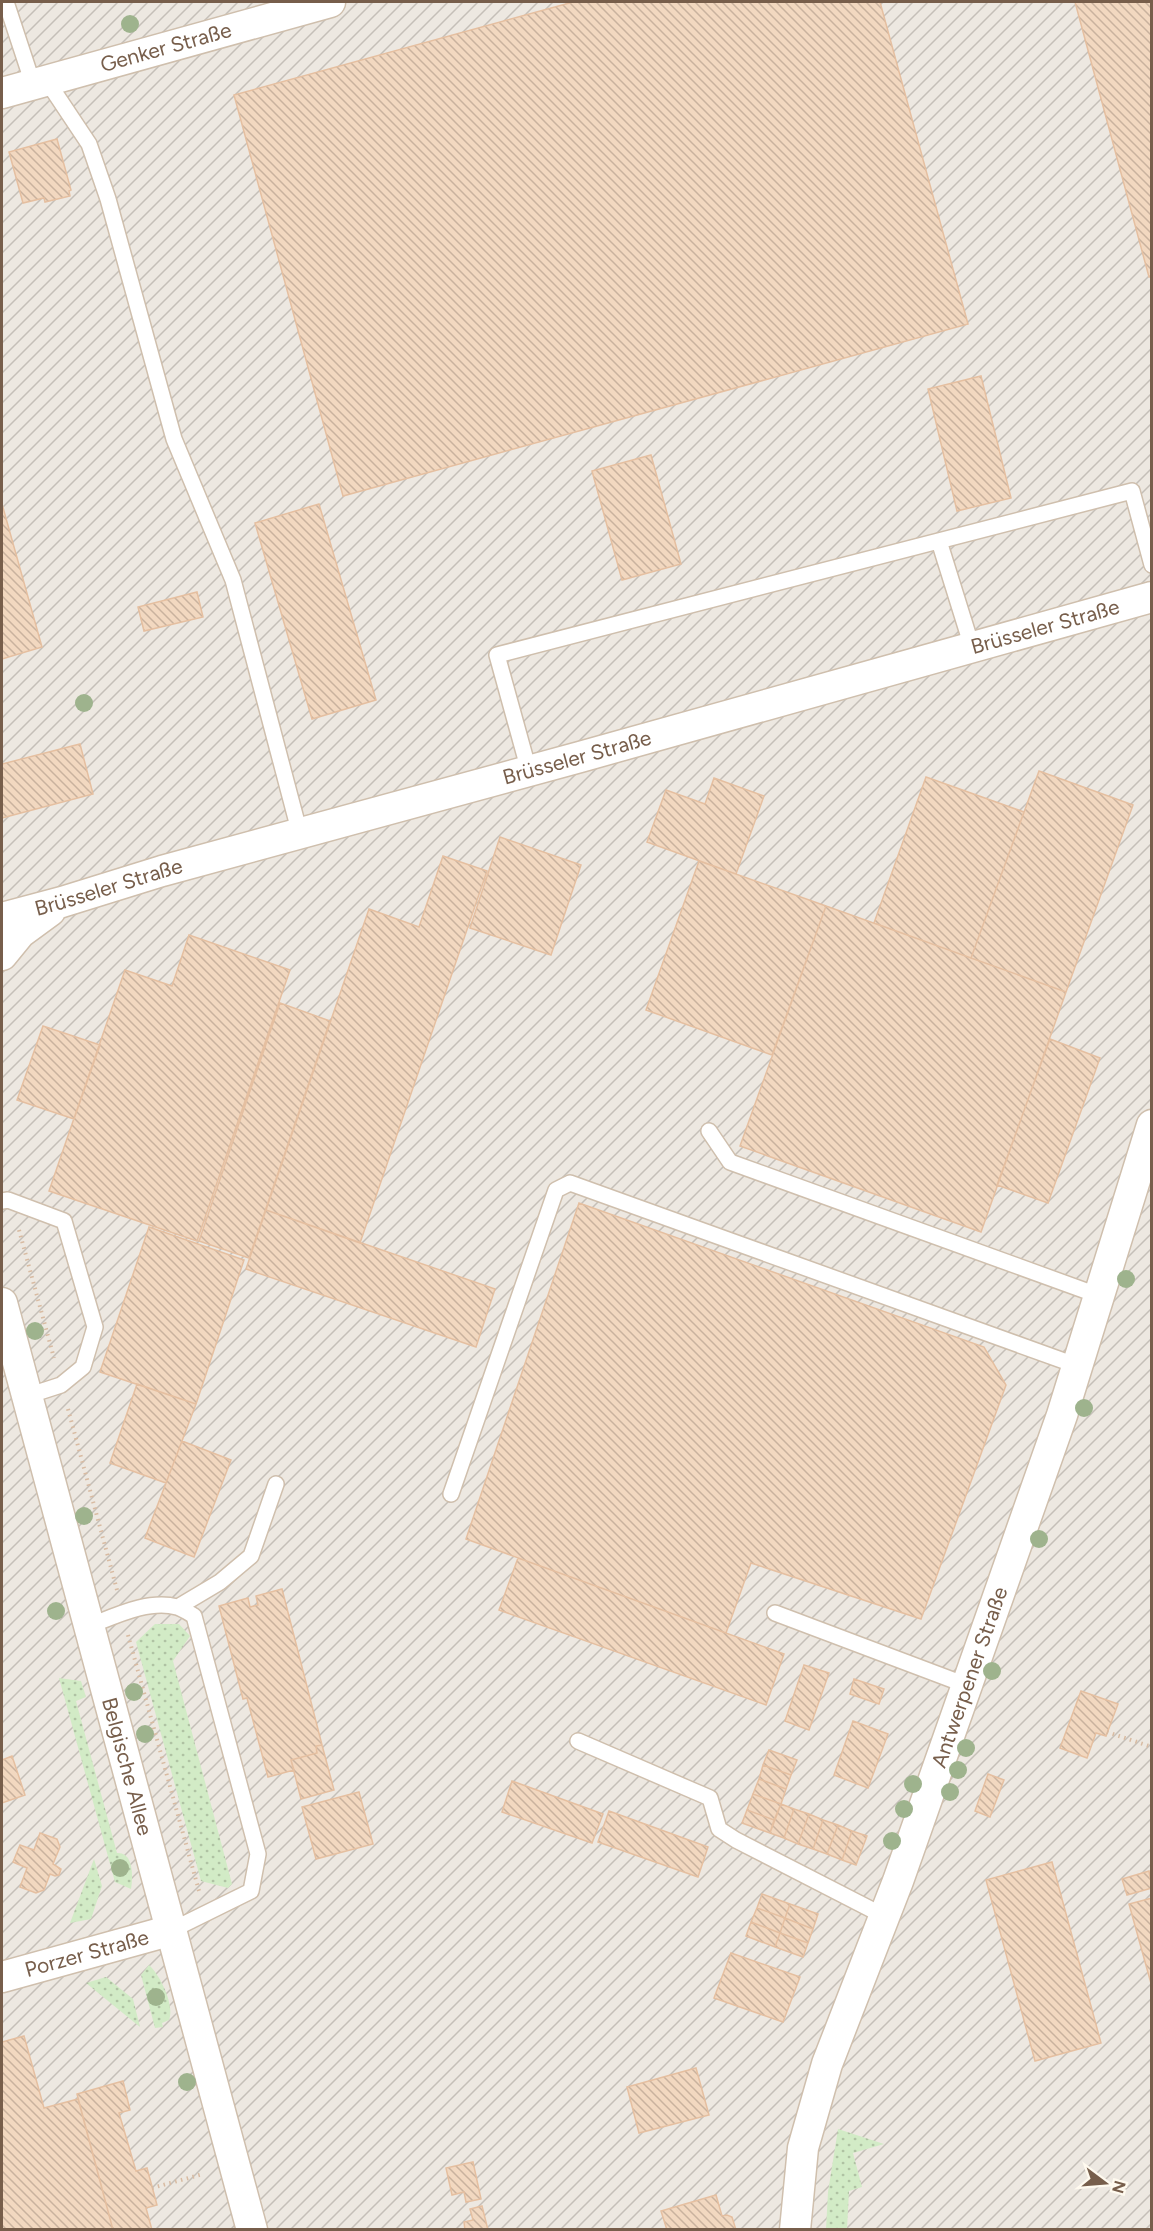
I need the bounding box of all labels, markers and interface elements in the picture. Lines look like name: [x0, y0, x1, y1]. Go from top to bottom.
street label: Genker Straße: [97, 17, 234, 77]
street label: Brüsseler Straße: [968, 594, 1122, 659]
street label: Brüsseler Straße: [500, 725, 654, 790]
street label: Brüsseler Straße: [32, 853, 185, 921]
street label: Antwerpener Straße: [926, 1583, 1013, 1771]
street label: Belgische Allee: [97, 1694, 158, 1838]
street label: Porzer Straße: [22, 1924, 151, 1982]
north arrow: [1075, 2153, 1135, 2213]
text: N: [1108, 2178, 1130, 2196]

